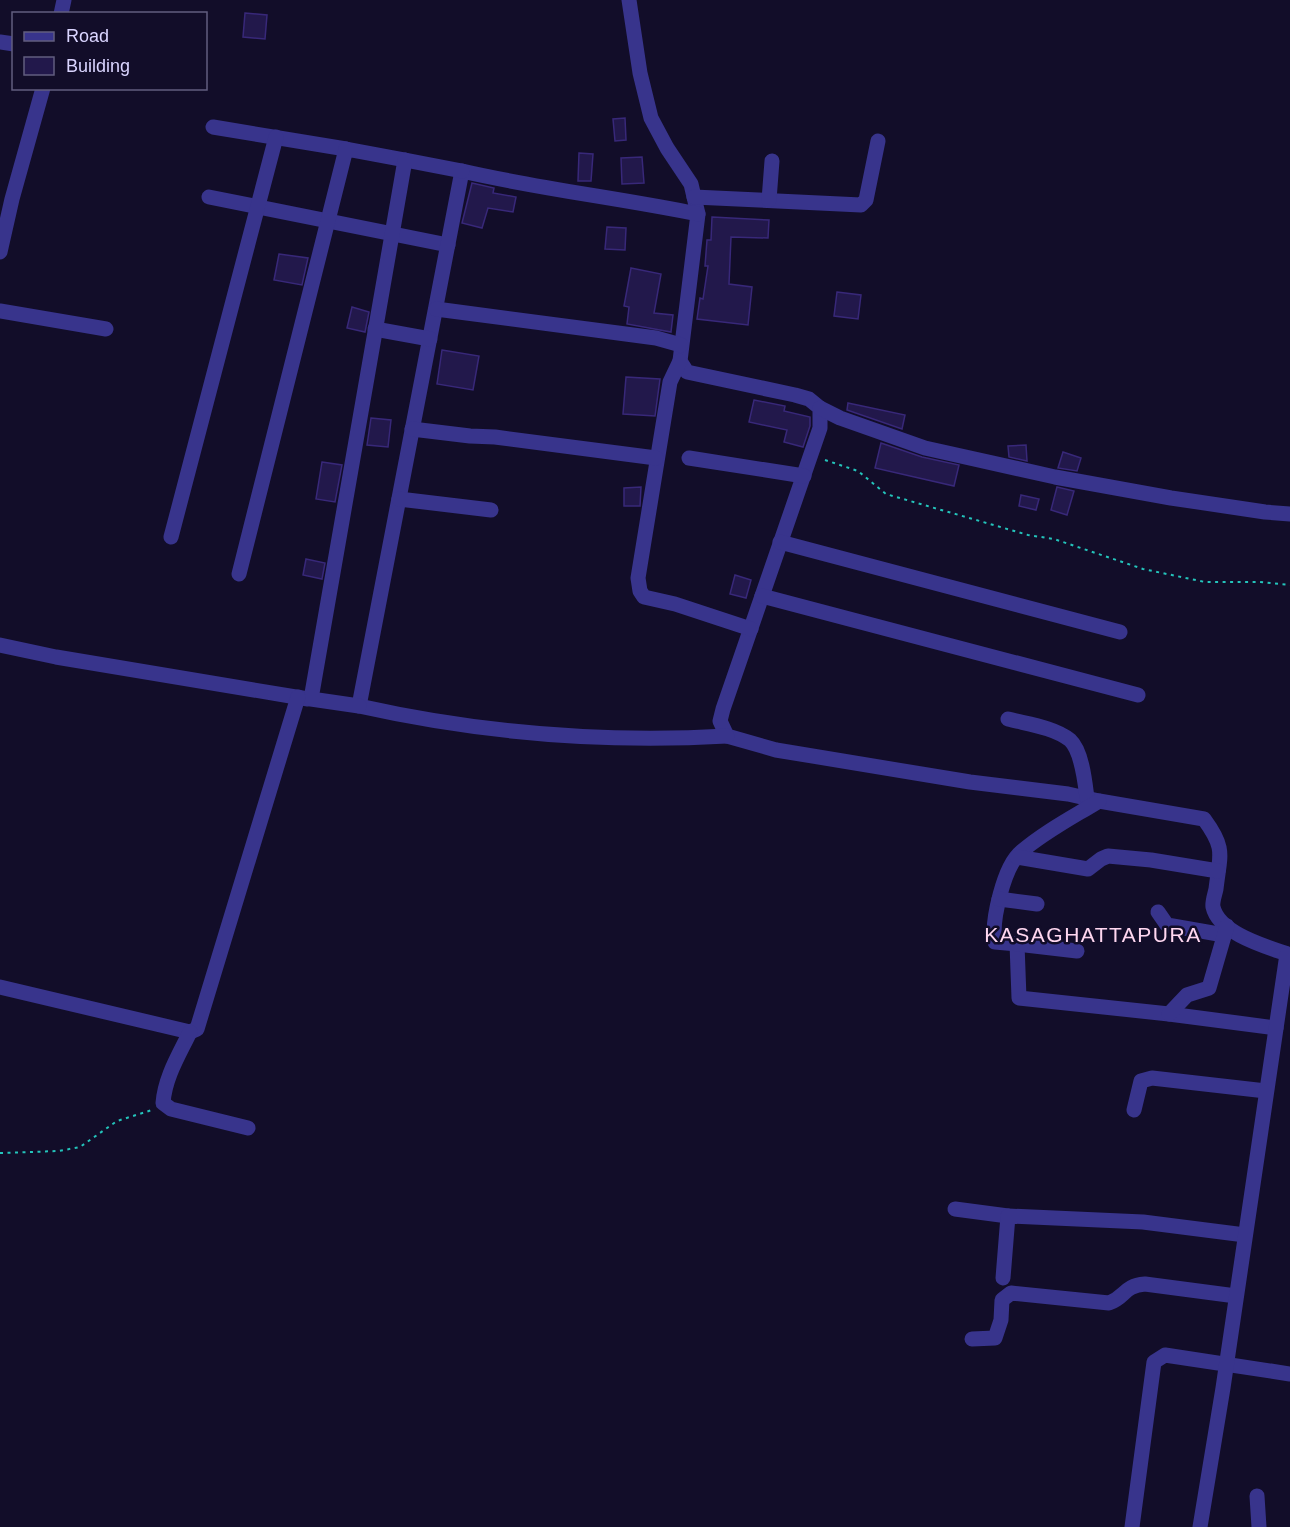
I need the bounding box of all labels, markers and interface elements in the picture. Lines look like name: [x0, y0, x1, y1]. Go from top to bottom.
legend: [12, 12, 207, 90]
text: Road: [66, 26, 109, 46]
text: Building: [66, 56, 130, 76]
district label: KASAGHATTAPURA: [984, 923, 1202, 946]

